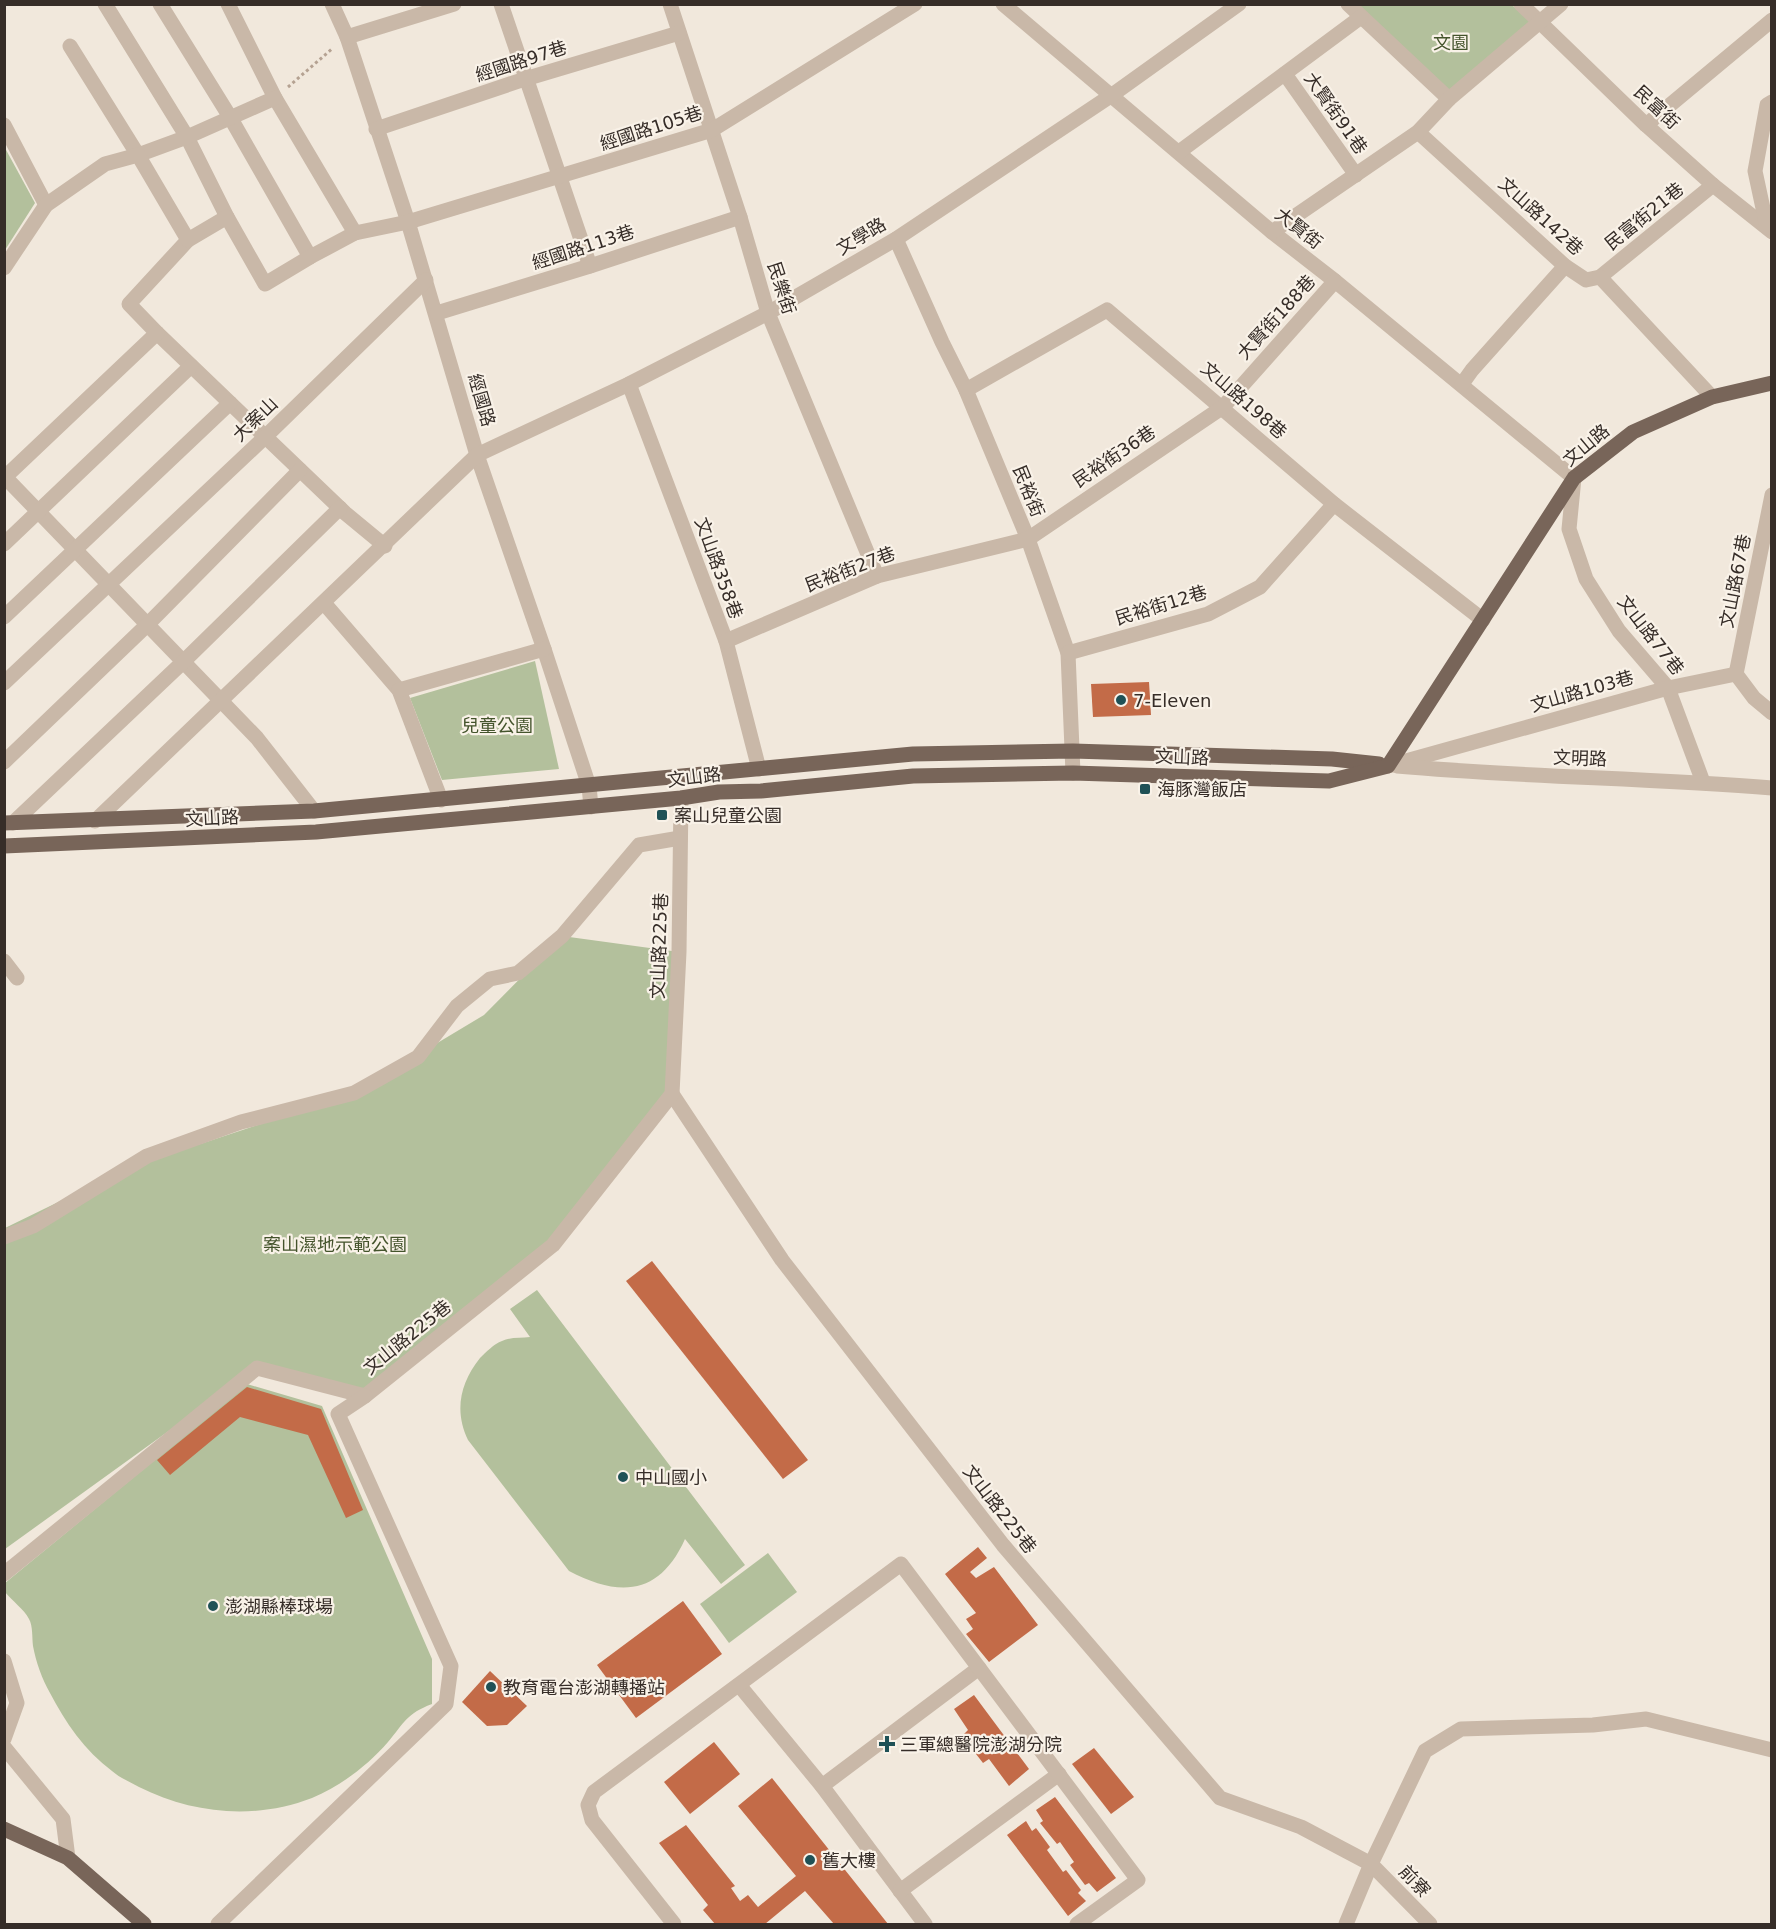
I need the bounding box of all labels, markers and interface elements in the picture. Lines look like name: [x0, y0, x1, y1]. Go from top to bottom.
park label: 文園: [1433, 32, 1469, 53]
street label: 經國路97巷: [473, 36, 569, 86]
street label: 大賢街91巷: [1300, 68, 1372, 158]
street label: 民富街: [1630, 81, 1684, 133]
street label: 經國路105巷: [597, 102, 705, 154]
street label: 文山路142巷: [1494, 173, 1588, 259]
street label: 民富街21巷: [1601, 178, 1687, 254]
street label: 大賢街: [1271, 203, 1327, 253]
street label: 文學路: [832, 213, 890, 259]
street label: 經國路113巷: [529, 221, 637, 273]
street label: 民樂街: [764, 259, 800, 317]
street label: 大賢街188巷: [1233, 270, 1319, 364]
street label: 文山路198巷: [1197, 357, 1291, 443]
street label: 經國路: [464, 371, 500, 429]
street label: 大案山: [228, 393, 282, 445]
street label: 文山路: [1559, 420, 1613, 470]
street label: 民裕街36巷: [1069, 421, 1159, 491]
street label: 民裕街: [1009, 462, 1049, 520]
street label: 文山路358巷: [691, 514, 747, 622]
street label: 文山路67巷: [1716, 532, 1754, 630]
street label: 民裕街27巷: [802, 542, 898, 596]
street label: 民裕街12巷: [1113, 581, 1209, 629]
street label: 文山路77巷: [1614, 591, 1688, 679]
street label: 文山路103巷: [1528, 666, 1636, 716]
place label: 7-Eleven: [1133, 690, 1212, 711]
marker: 7-Eleven: [1114, 693, 1128, 707]
park label: 兒童公園: [461, 715, 533, 736]
street label: 文山路: [1155, 746, 1209, 768]
street label: 文明路: [1553, 747, 1607, 769]
street label: 文山路: [666, 763, 722, 791]
place label: 海豚灣飯店: [1157, 779, 1247, 800]
marker: 海豚灣飯店: [1138, 782, 1152, 796]
place label: 案山兒童公園: [674, 805, 782, 826]
street label: 文山路: [184, 806, 240, 830]
marker: 案山兒童公園: [655, 808, 669, 822]
street label: 文山路225巷: [647, 892, 671, 1000]
park label: 案山濕地示範公園: [263, 1234, 407, 1255]
street label: 文山路225巷: [359, 1295, 455, 1379]
street label: 文山路225巷: [959, 1461, 1041, 1557]
place label: 中山國小: [635, 1467, 707, 1488]
marker: 中山國小: [616, 1470, 630, 1484]
place label: 澎湖縣棒球場: [225, 1596, 333, 1617]
marker: 澎湖縣棒球場: [206, 1599, 220, 1613]
place label: 教育電台澎湖轉播站: [503, 1677, 665, 1698]
marker: 教育電台澎湖轉播站: [484, 1680, 498, 1694]
place label: 三軍總醫院澎湖分院: [900, 1734, 1062, 1755]
marker: 三軍總醫院澎湖分院: [878, 1735, 896, 1753]
place label: 舊大樓: [822, 1850, 876, 1871]
marker: 舊大樓: [803, 1853, 817, 1867]
street label: 前寮: [1395, 1861, 1435, 1901]

